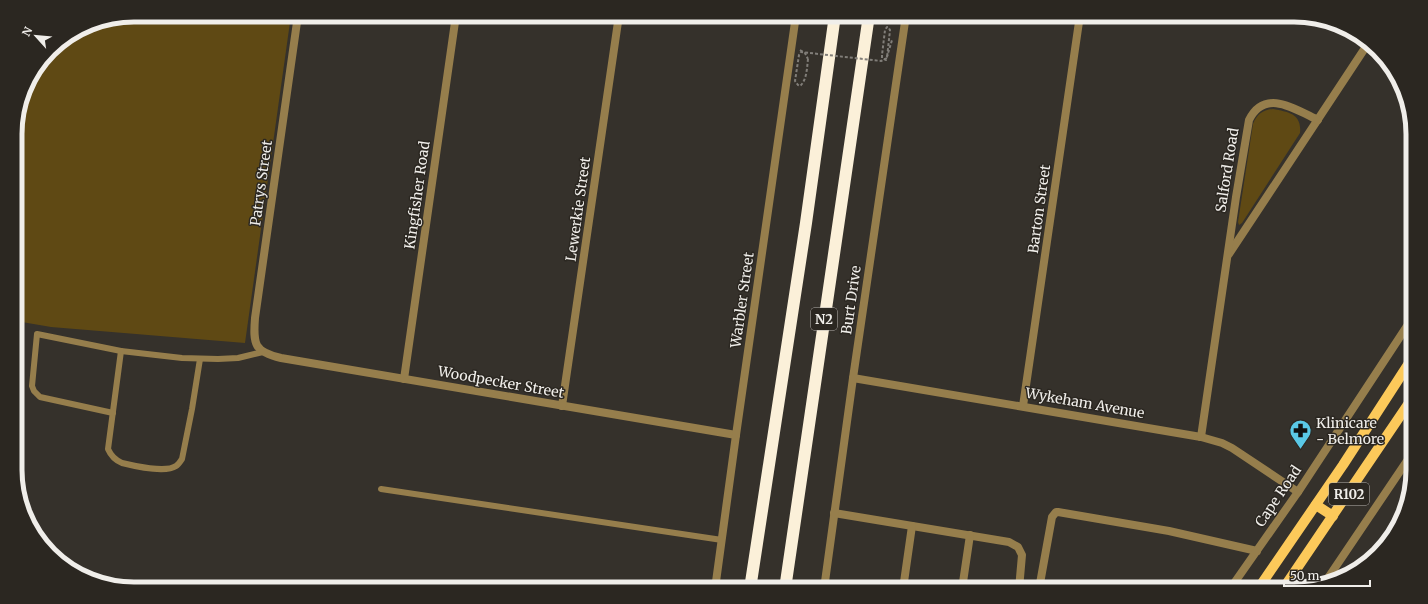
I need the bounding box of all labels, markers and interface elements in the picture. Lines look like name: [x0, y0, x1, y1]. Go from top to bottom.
north arrow: [16, 16, 56, 56]
text: N: [19, 24, 35, 39]
street label: Salford Road: [1211, 126, 1243, 214]
street label: Patrys Street: [246, 138, 276, 227]
street label: Kingfisher Road: [400, 139, 434, 250]
street label: Lewerkie Street: [562, 155, 594, 262]
street label: Barton Street: [1024, 163, 1054, 255]
street label: Warbler Street: [726, 250, 758, 350]
street label: Burt Drive: [837, 264, 865, 336]
road number: N2: [811, 308, 837, 330]
street label: Woodpecker Street: [436, 362, 566, 402]
street label: Wykeham Avenue: [1023, 384, 1146, 422]
place label: Klinicare - Belmore: [1316, 414, 1384, 448]
pharmacy icon: Klinicare - Belmore: [1287, 418, 1313, 451]
street label: Cape Road: [1251, 461, 1305, 530]
road number: R102: [1329, 483, 1369, 505]
scale bar: [1284, 562, 1370, 588]
text: 50 m: [1290, 568, 1319, 583]

